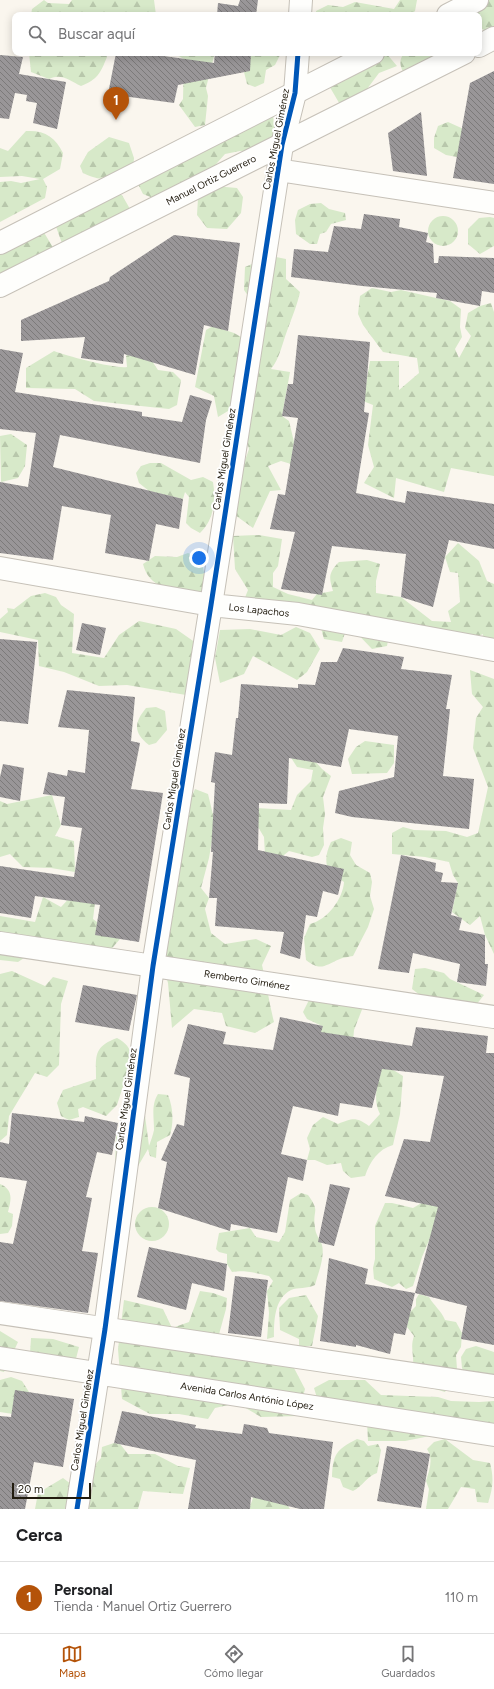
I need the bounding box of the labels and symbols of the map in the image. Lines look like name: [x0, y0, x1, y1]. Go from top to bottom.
pin: 1: [103, 87, 129, 120]
street label: Carlos Miguel Giménez: [260, 87, 292, 191]
street label: Manuel Ortiz Guerrero: [164, 152, 258, 208]
street label: Carlos Miguel Giménez: [210, 407, 238, 511]
your location: [189, 548, 209, 568]
street label: Los Lapachos: [228, 600, 290, 620]
street label: Carlos Miguel Giménez: [160, 727, 188, 831]
street label: Remberto Giménez: [203, 967, 291, 993]
street label: Carlos Miguel Giménez: [112, 1047, 140, 1151]
street label: Carlos Miguel Giménez: [68, 1368, 96, 1472]
street label: Avenida Carlos António López: [179, 1379, 315, 1413]
scale bar: [12, 1481, 91, 1500]

